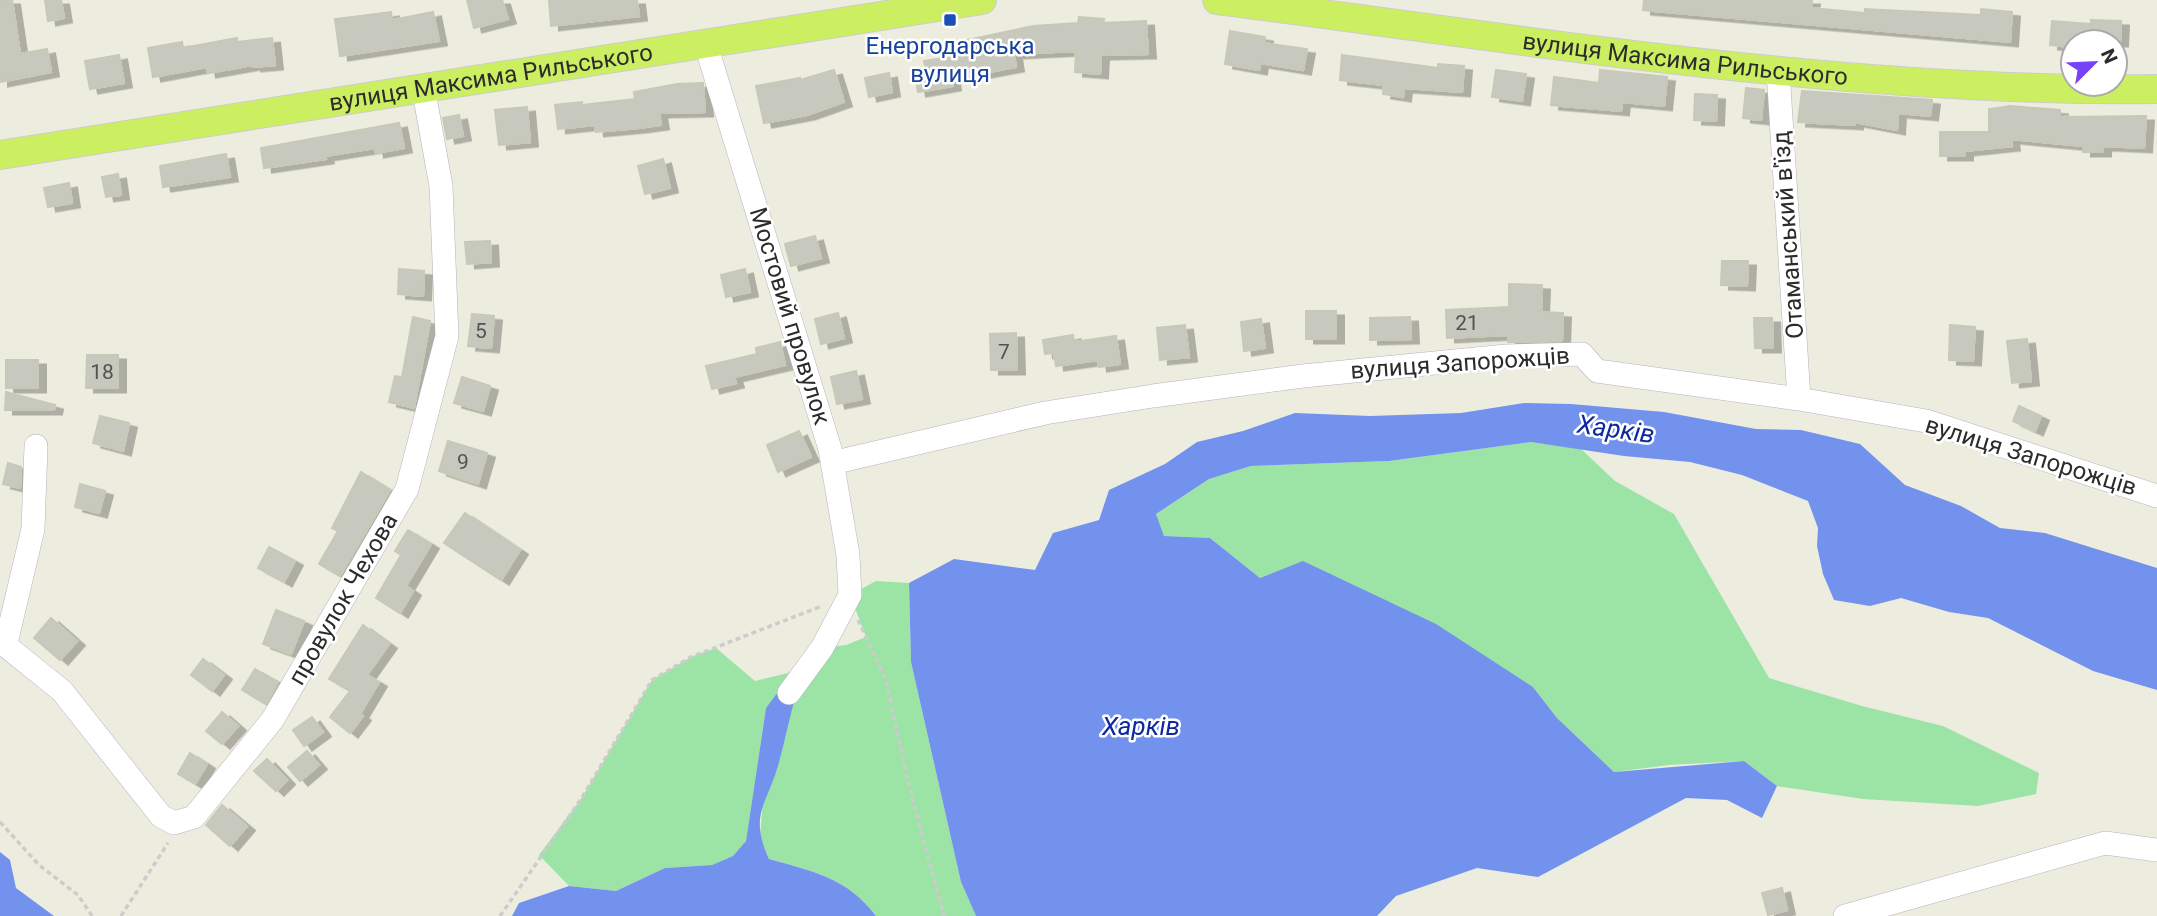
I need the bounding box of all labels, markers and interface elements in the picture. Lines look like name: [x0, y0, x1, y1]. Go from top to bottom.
marker: Енергодарська вулиця: [942, 12, 958, 28]
street label: вулиця Максима Рильського: [1521, 27, 1849, 91]
north arrow: [2059, 28, 2129, 98]
place label: Енергодарська вулиця: [865, 32, 1035, 88]
street label: вулиця Максима Рильського: [327, 38, 655, 117]
text: N: [2096, 45, 2122, 67]
street label: Отаманський в'їзд: [1767, 130, 1809, 340]
street label: Мостовий провулок: [744, 204, 836, 428]
house number: 21: [1455, 311, 1479, 335]
house number: 5: [475, 319, 487, 343]
house number: 7: [998, 340, 1010, 364]
street label: вулиця Запорожців: [1349, 341, 1571, 385]
house number: 18: [90, 360, 114, 384]
water label: Харків: [1574, 409, 1657, 449]
street label: вулиця Запорожців: [1922, 411, 2140, 501]
house number: 9: [457, 450, 469, 474]
street label: провулок Чехова: [283, 508, 403, 690]
water label: Харків: [1101, 711, 1180, 741]

